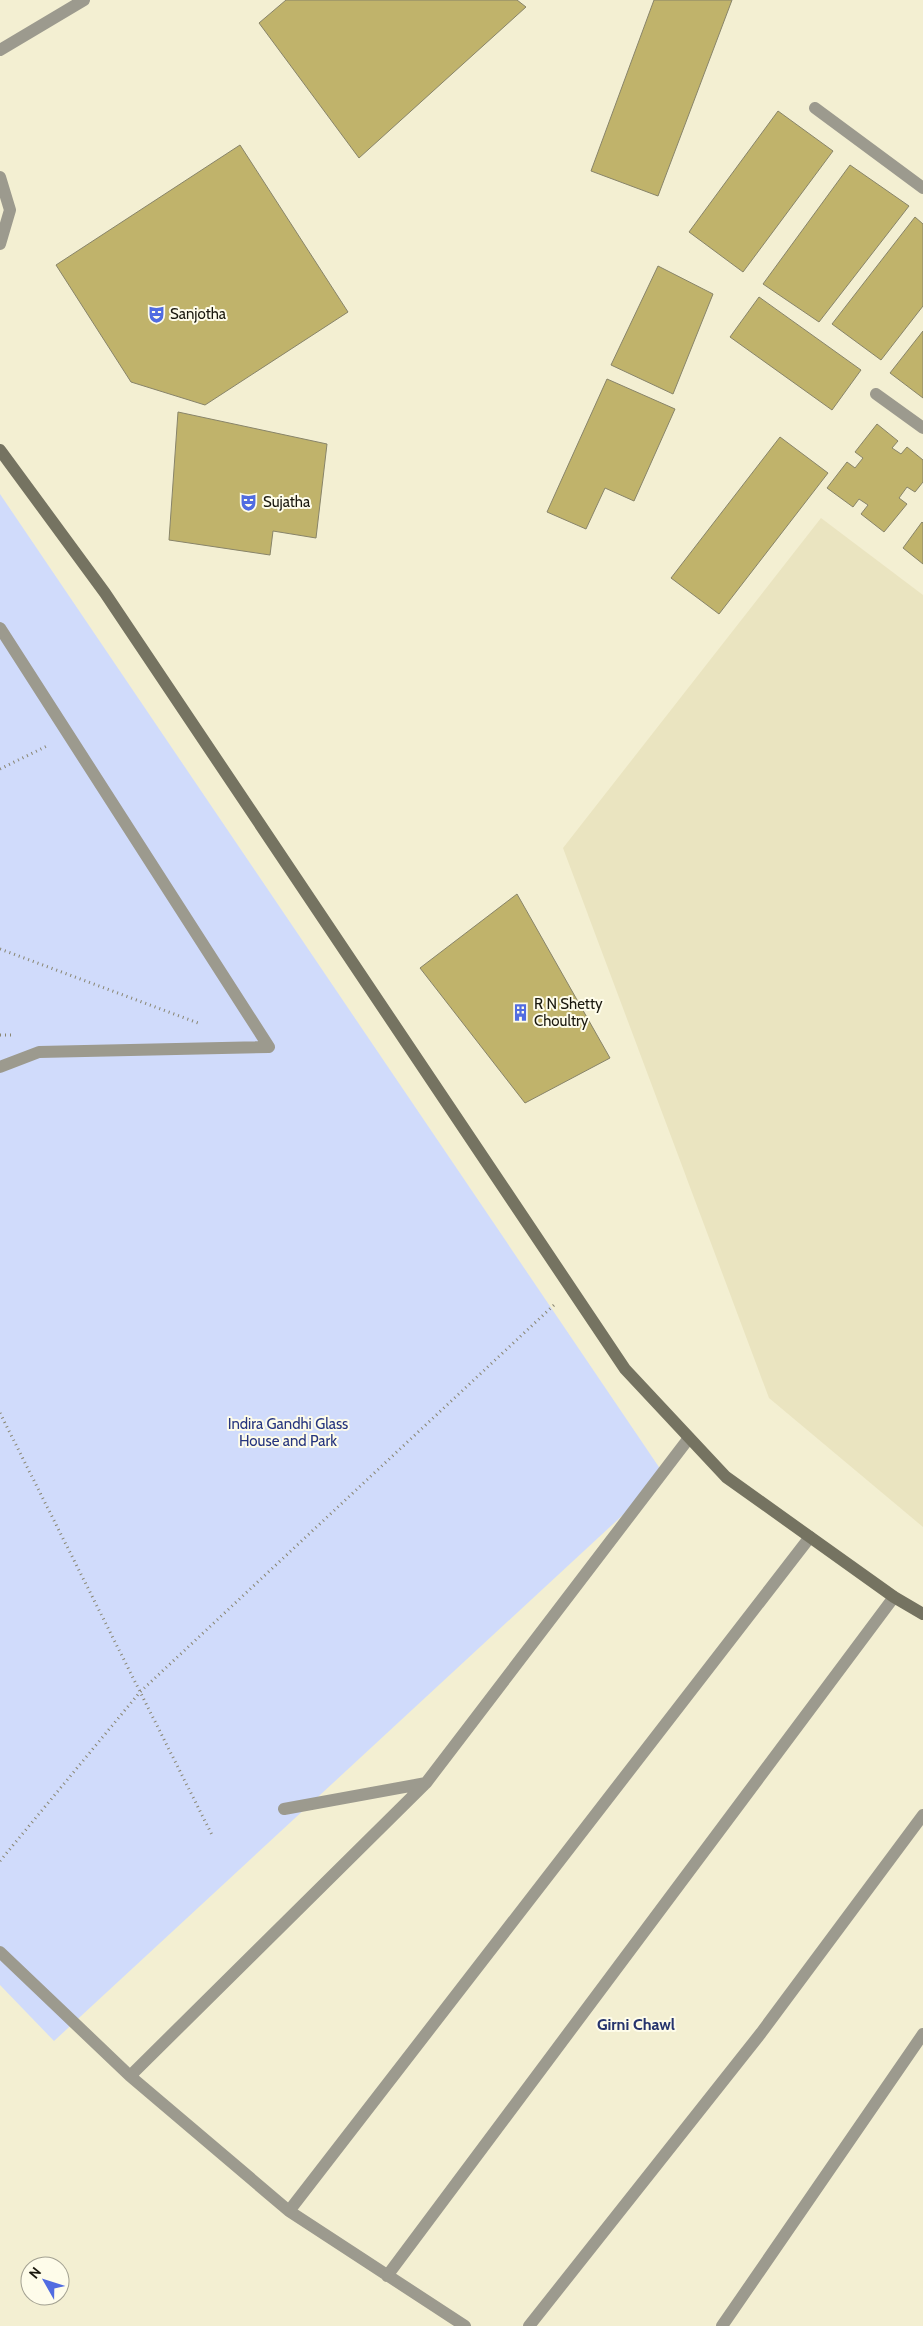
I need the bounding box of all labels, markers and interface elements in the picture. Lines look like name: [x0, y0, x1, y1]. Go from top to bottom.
theatre icon: Sanjotha: [146, 304, 166, 324]
place label: Sanjotha: [170, 305, 227, 323]
theatre icon: Sujatha: [239, 492, 259, 512]
place label: Sujatha: [263, 493, 311, 511]
place label: R N Shetty Choultry: [534, 995, 603, 1030]
building icon: R N Shetty Choultry: [510, 1003, 530, 1023]
park label: Indira Gandhi Glass House and Park: [228, 1415, 348, 1450]
district label: Girni Chawl: [597, 2015, 675, 2034]
north arrow: [20, 2256, 70, 2306]
text: N: [25, 2263, 45, 2282]

